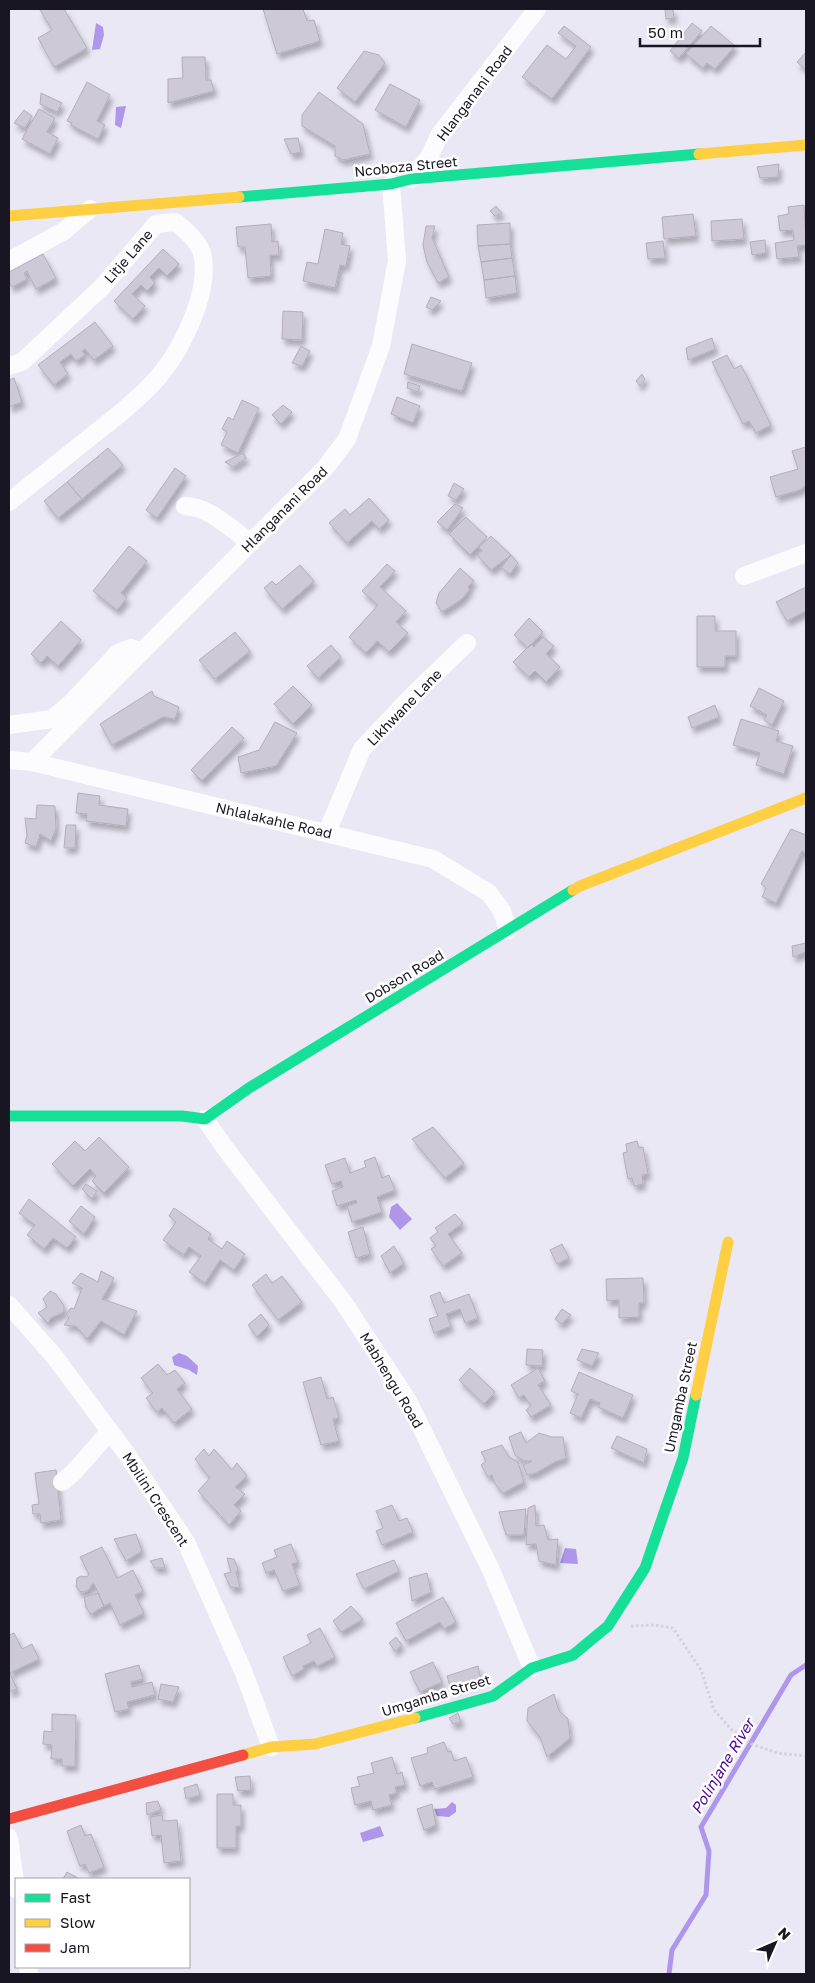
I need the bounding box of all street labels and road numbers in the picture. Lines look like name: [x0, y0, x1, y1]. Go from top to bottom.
street label: Hlanganani Road: [433, 42, 515, 144]
street label: Ncoboza Street: [354, 152, 458, 180]
street label: Litje Lane: [100, 226, 156, 286]
street label: Hlanganani Road: [237, 462, 331, 556]
street label: Likhwane Lane: [363, 665, 445, 749]
street label: Nhlalakahle Road: [214, 798, 334, 842]
street label: Dobson Road: [361, 946, 447, 1006]
street label: Mabhengu Road: [357, 1329, 427, 1431]
street label: Umgamba Street: [660, 1340, 700, 1454]
street label: Mbilini Crescent: [119, 1449, 193, 1549]
street label: Umgamba Street: [379, 1670, 493, 1720]

